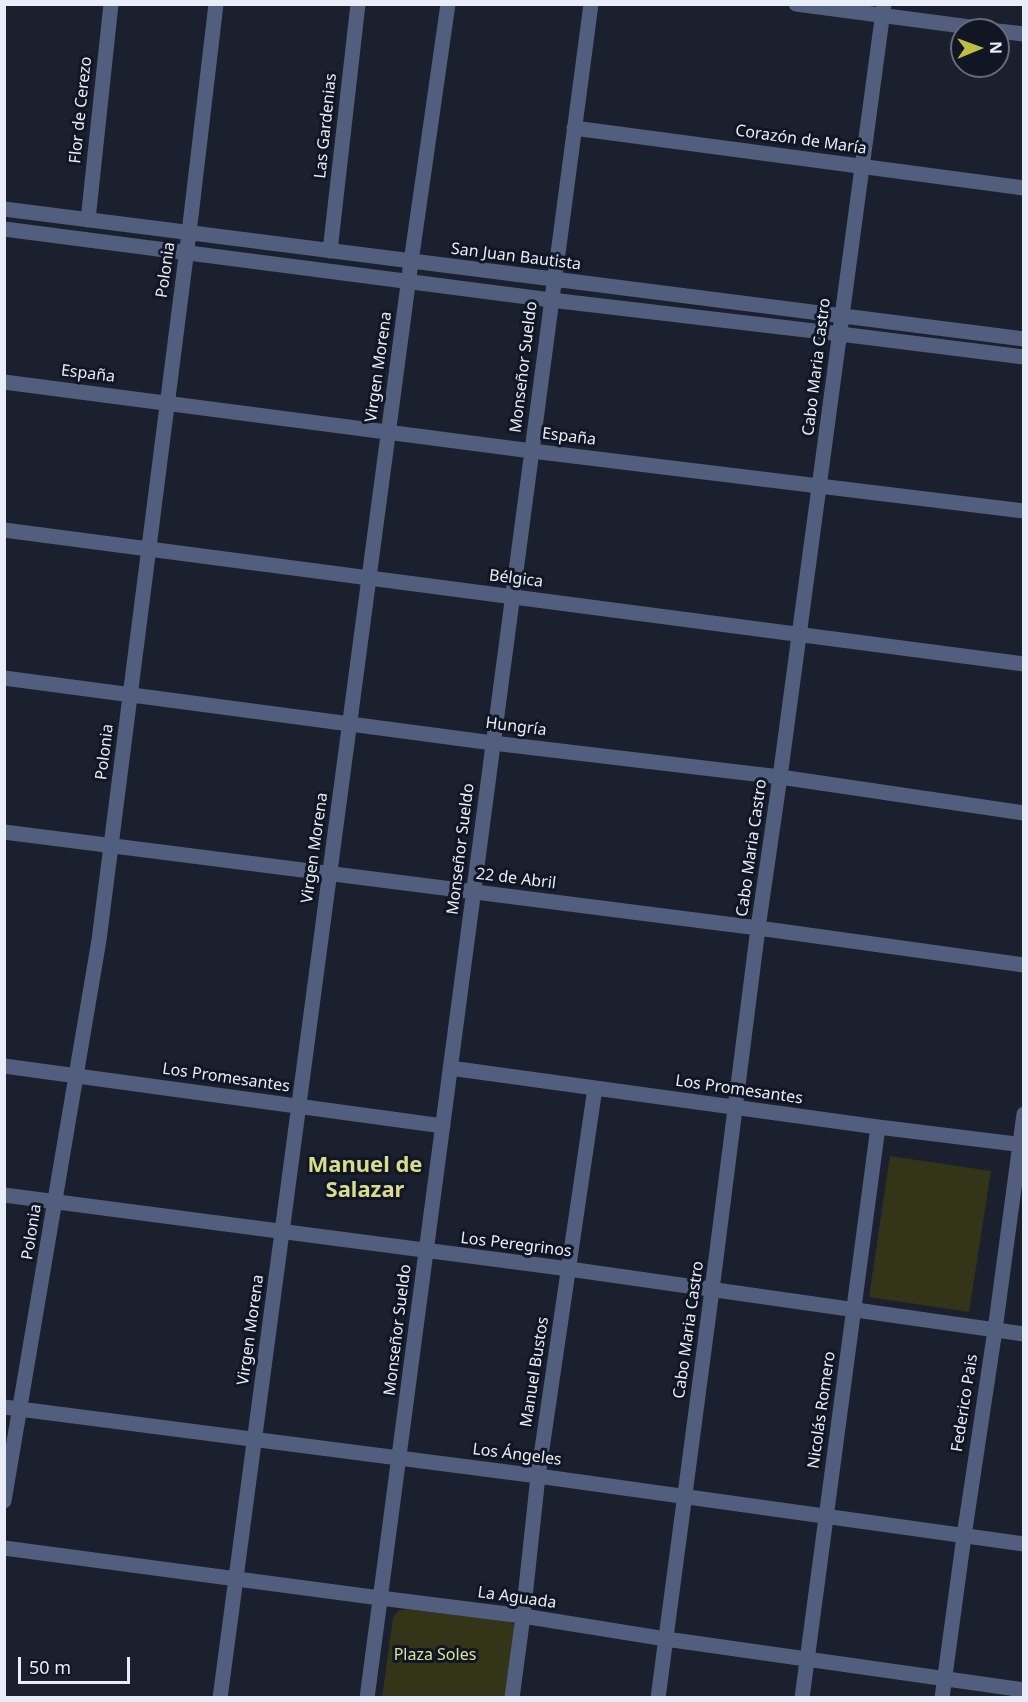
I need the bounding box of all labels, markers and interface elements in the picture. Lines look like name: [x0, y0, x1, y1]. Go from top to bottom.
north arrow: [950, 18, 1010, 78]
text: N: [985, 41, 1007, 54]
street label: Flor de Cerezo: [66, 56, 96, 164]
street label: Las Gardenias: [311, 72, 341, 180]
street label: Corazón de María: [734, 121, 868, 159]
street label: San Juan Bautista: [450, 240, 582, 274]
street label: Polonia: [153, 241, 179, 299]
street label: Cabo Maria Castro: [799, 297, 835, 437]
street label: Monseñor Sueldo: [506, 300, 542, 434]
street label: Virgen Morena: [362, 310, 396, 424]
street label: España: [60, 361, 116, 387]
street label: España: [541, 424, 597, 450]
street label: Bélgica: [488, 566, 544, 592]
street label: Hungría: [484, 714, 548, 740]
street label: Polonia: [92, 723, 118, 781]
street label: Cabo Maria Castro: [733, 778, 771, 918]
street label: Monseñor Sueldo: [443, 782, 479, 916]
street label: Virgen Morena: [298, 791, 332, 905]
street label: 22 de Abril: [475, 865, 557, 893]
street label: Los Promesantes: [161, 1060, 291, 1096]
street label: Los Promesantes: [674, 1072, 804, 1108]
district label: Manuel de Salazar: [308, 1153, 422, 1204]
street label: Polonia: [18, 1203, 46, 1261]
street label: Los Peregrinos: [459, 1229, 573, 1261]
street label: Cabo Maria Castro: [670, 1260, 708, 1400]
street label: Monseñor Sueldo: [380, 1263, 416, 1397]
street label: Virgen Morena: [234, 1273, 268, 1387]
street label: Manuel Bustos: [517, 1315, 553, 1429]
street label: Nicolás Romero: [804, 1350, 840, 1470]
street label: Federico Pais: [948, 1353, 982, 1453]
street label: Los Ángeles: [471, 1440, 563, 1470]
street label: La Aguada: [476, 1583, 558, 1613]
scale bar: [21, 1645, 134, 1683]
park label: Plaza Soles: [394, 1645, 476, 1665]
text: 50 m: [29, 1655, 71, 1679]

